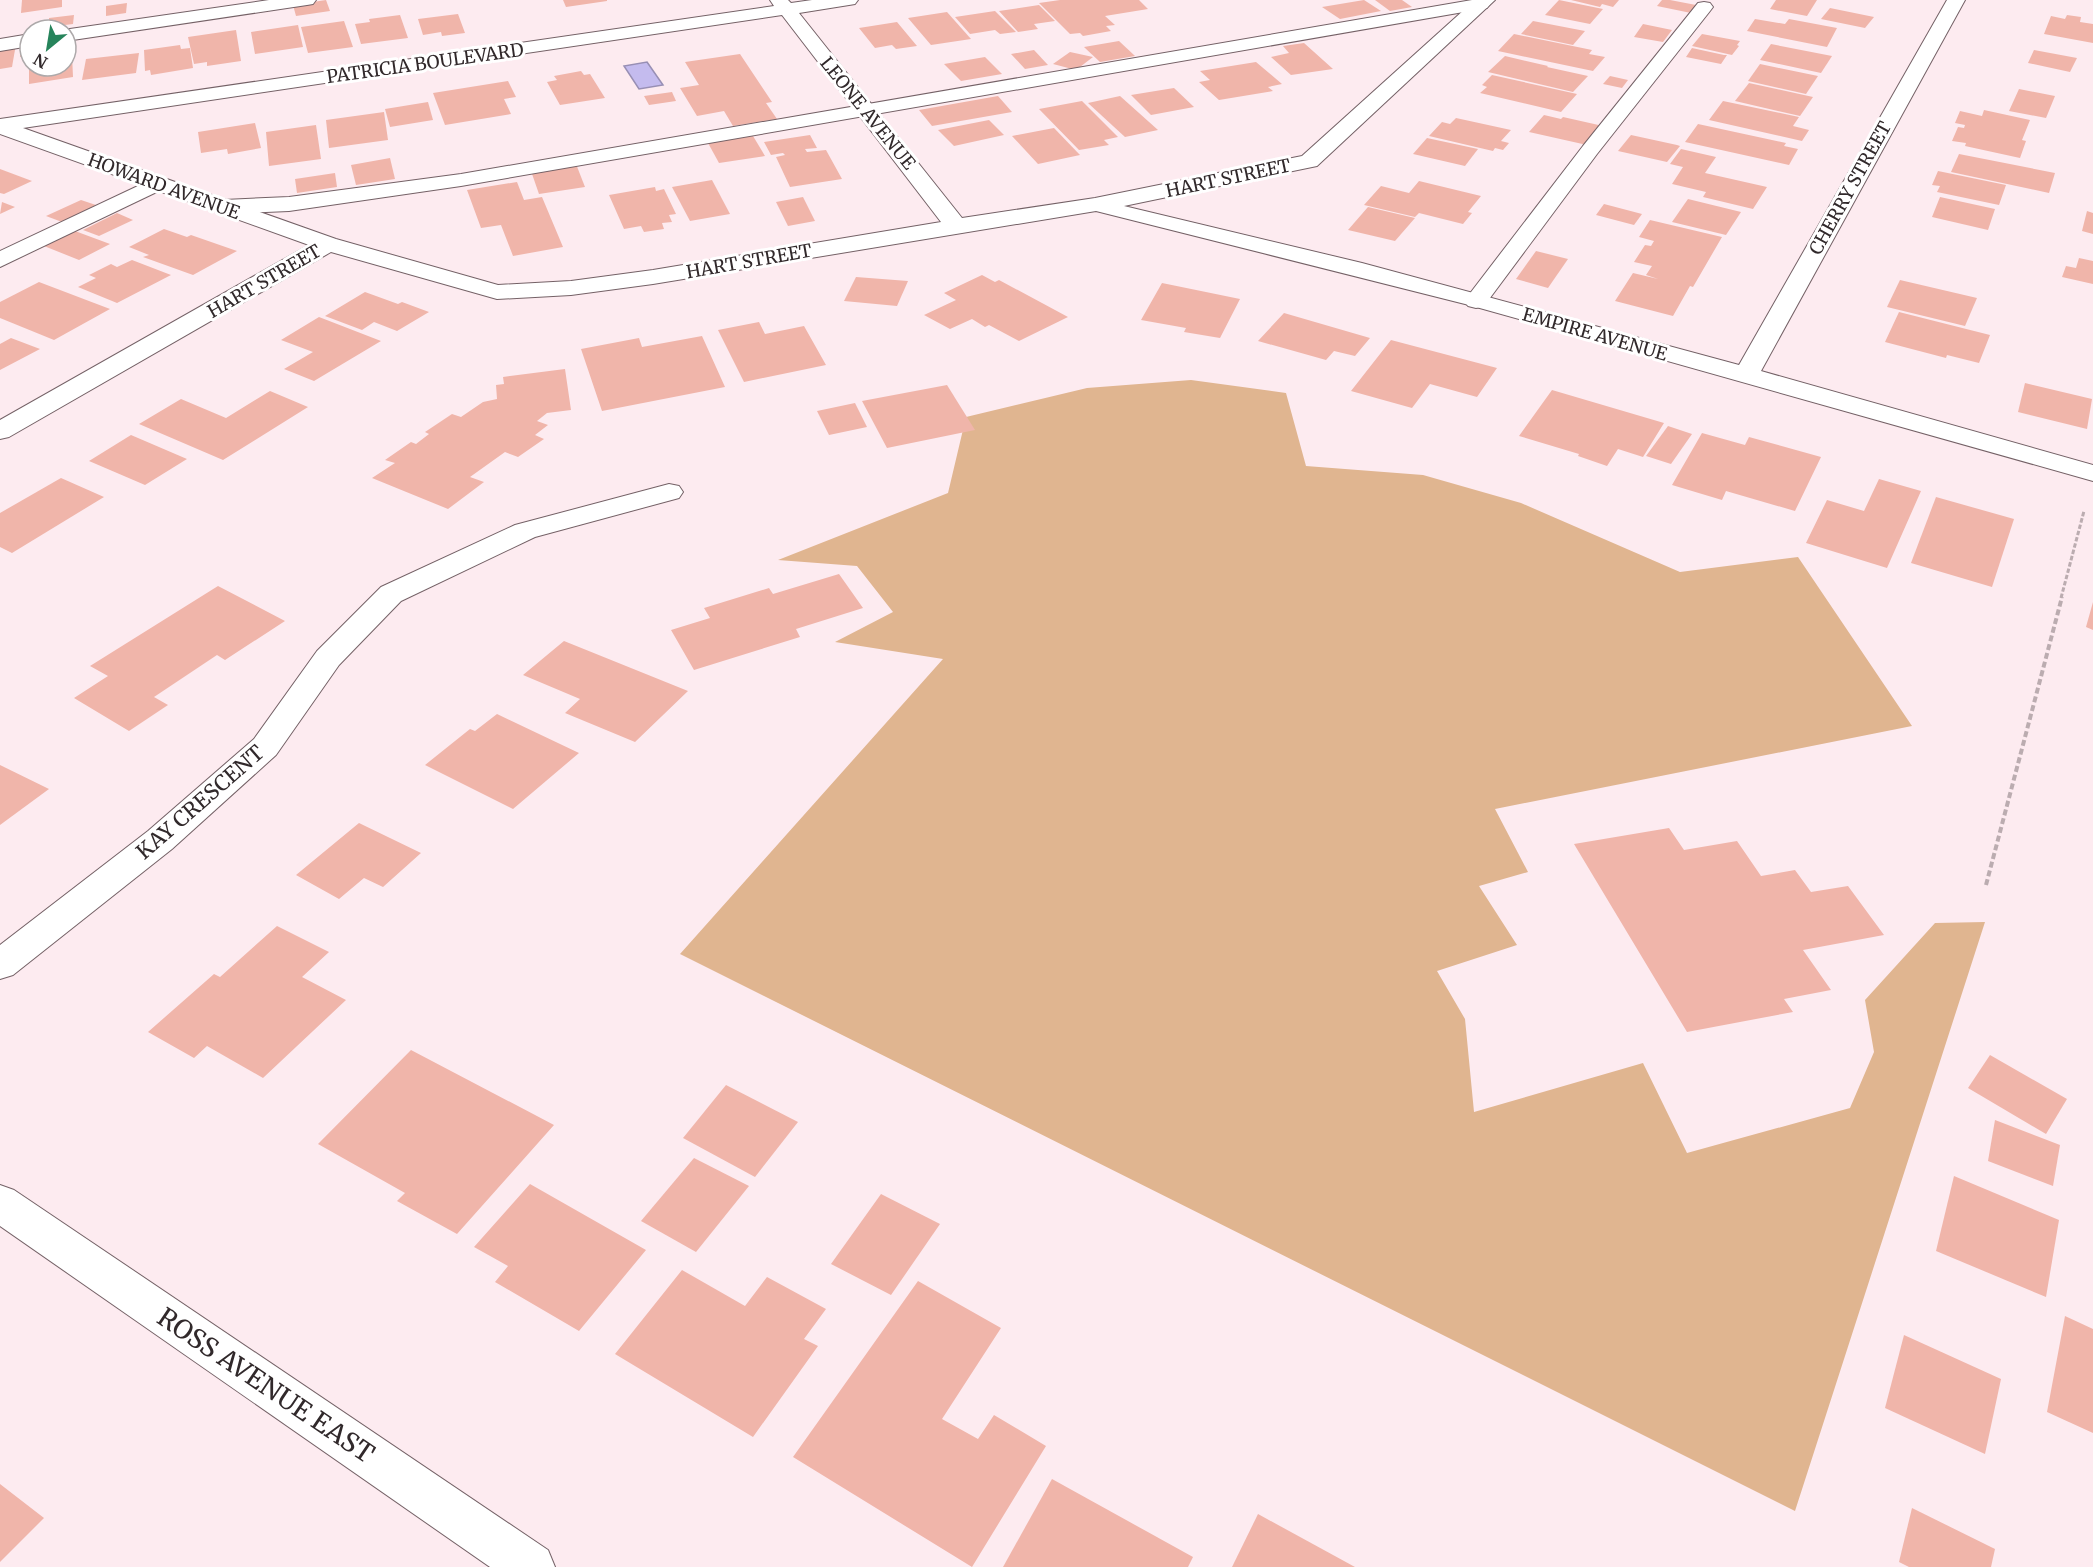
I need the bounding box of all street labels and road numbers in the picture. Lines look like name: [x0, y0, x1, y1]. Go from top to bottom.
street label: PATRICIA BOULEVARD: [325, 38, 525, 88]
street label: LEONE AVENUE: [815, 52, 921, 175]
street label: CHERRY STREET: [1804, 117, 1896, 259]
street label: HOWARD AVENUE: [85, 148, 244, 224]
street label: HART STREET: [1163, 153, 1293, 202]
street label: HART STREET: [203, 239, 325, 323]
street label: HART STREET: [684, 239, 814, 283]
street label: EMPIRE AVENUE: [1520, 302, 1671, 366]
street label: KAY CRESCENT: [130, 739, 270, 865]
street label: ROSS AVENUE EAST: [151, 1300, 381, 1470]

